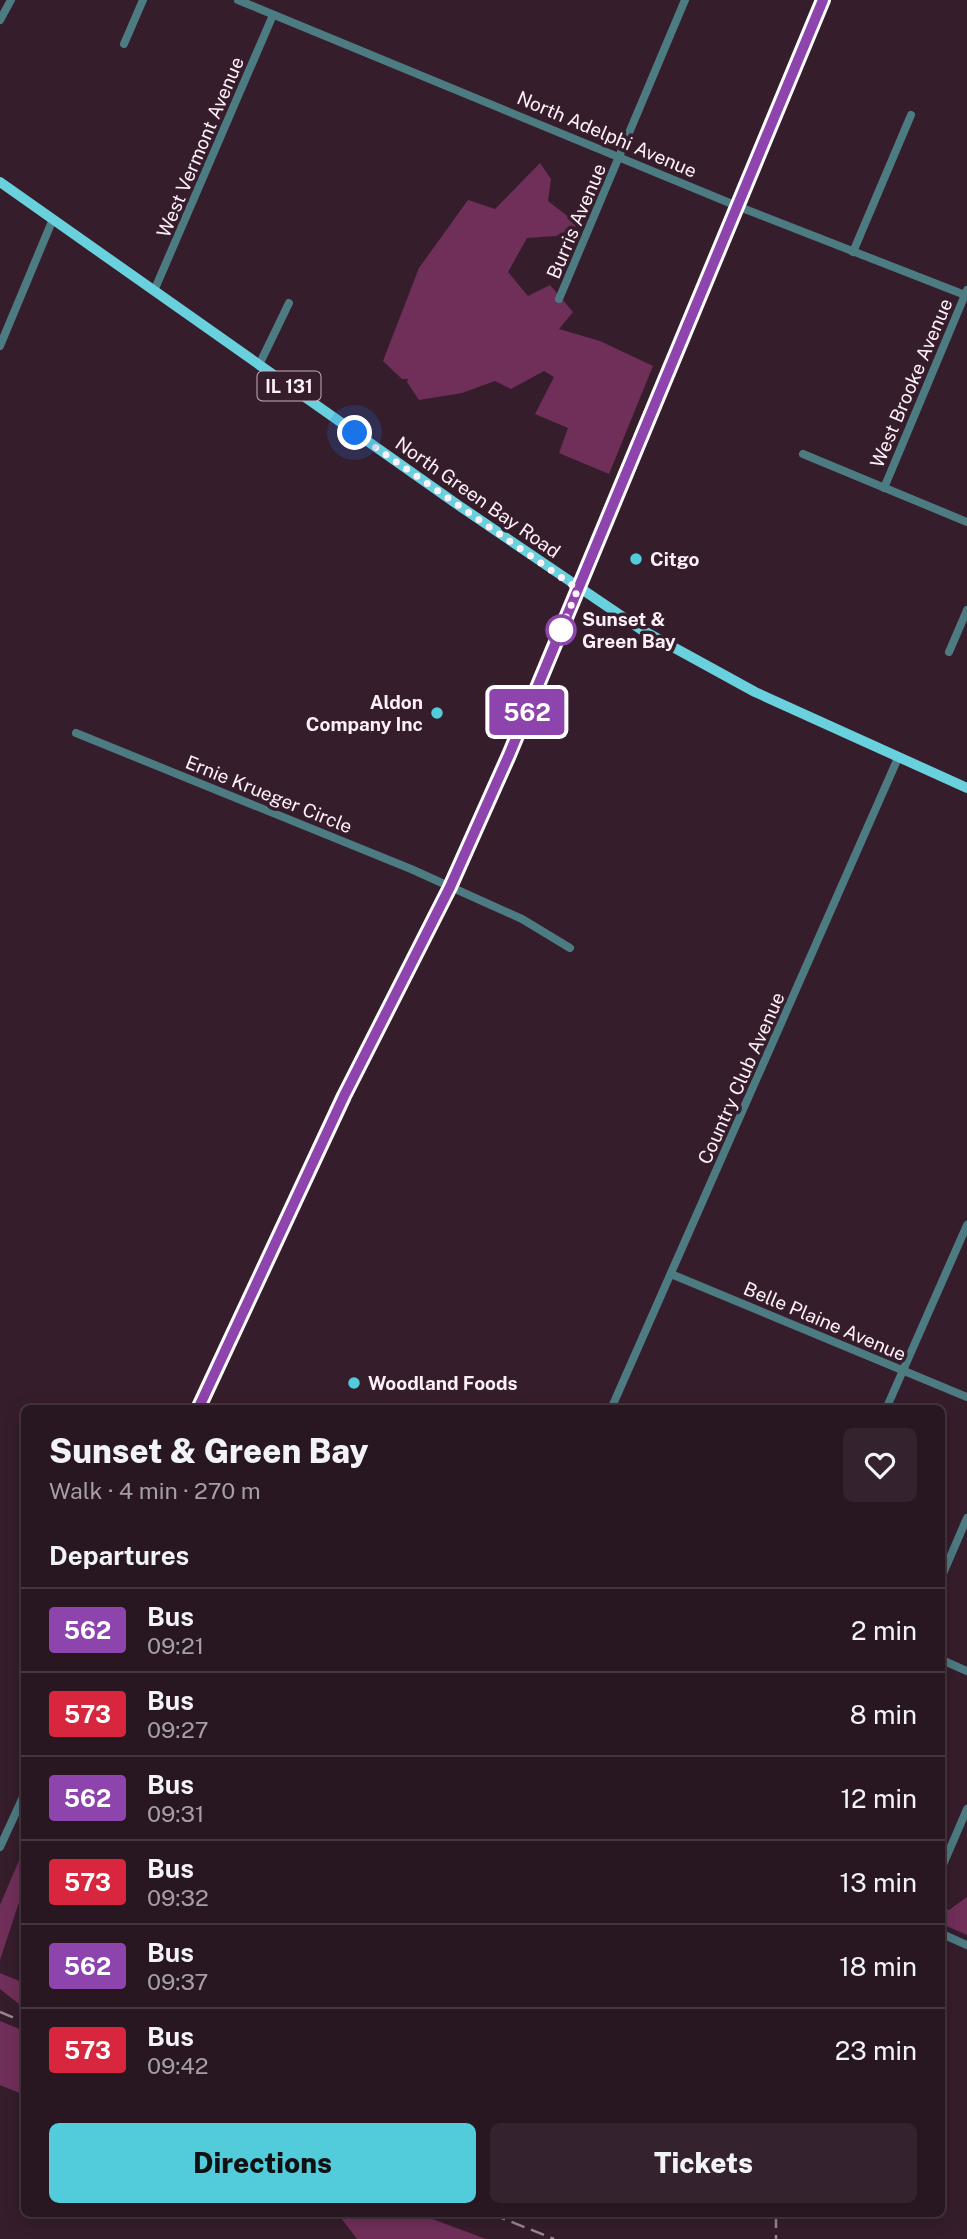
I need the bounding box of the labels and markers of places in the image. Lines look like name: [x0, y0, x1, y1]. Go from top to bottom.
place label: Citgo: [650, 548, 699, 570]
marker: Citgo: [628, 551, 644, 567]
place label: Sunset & Green Bay: [582, 608, 676, 652]
marker: Sunset & Green Bay: [546, 615, 576, 645]
place label: Aldon Company Inc: [306, 691, 423, 735]
marker: Aldon Company Inc: [429, 705, 445, 721]
place label: Woodland Foods: [368, 1372, 518, 1394]
marker: Woodland Foods: [346, 1375, 362, 1391]

